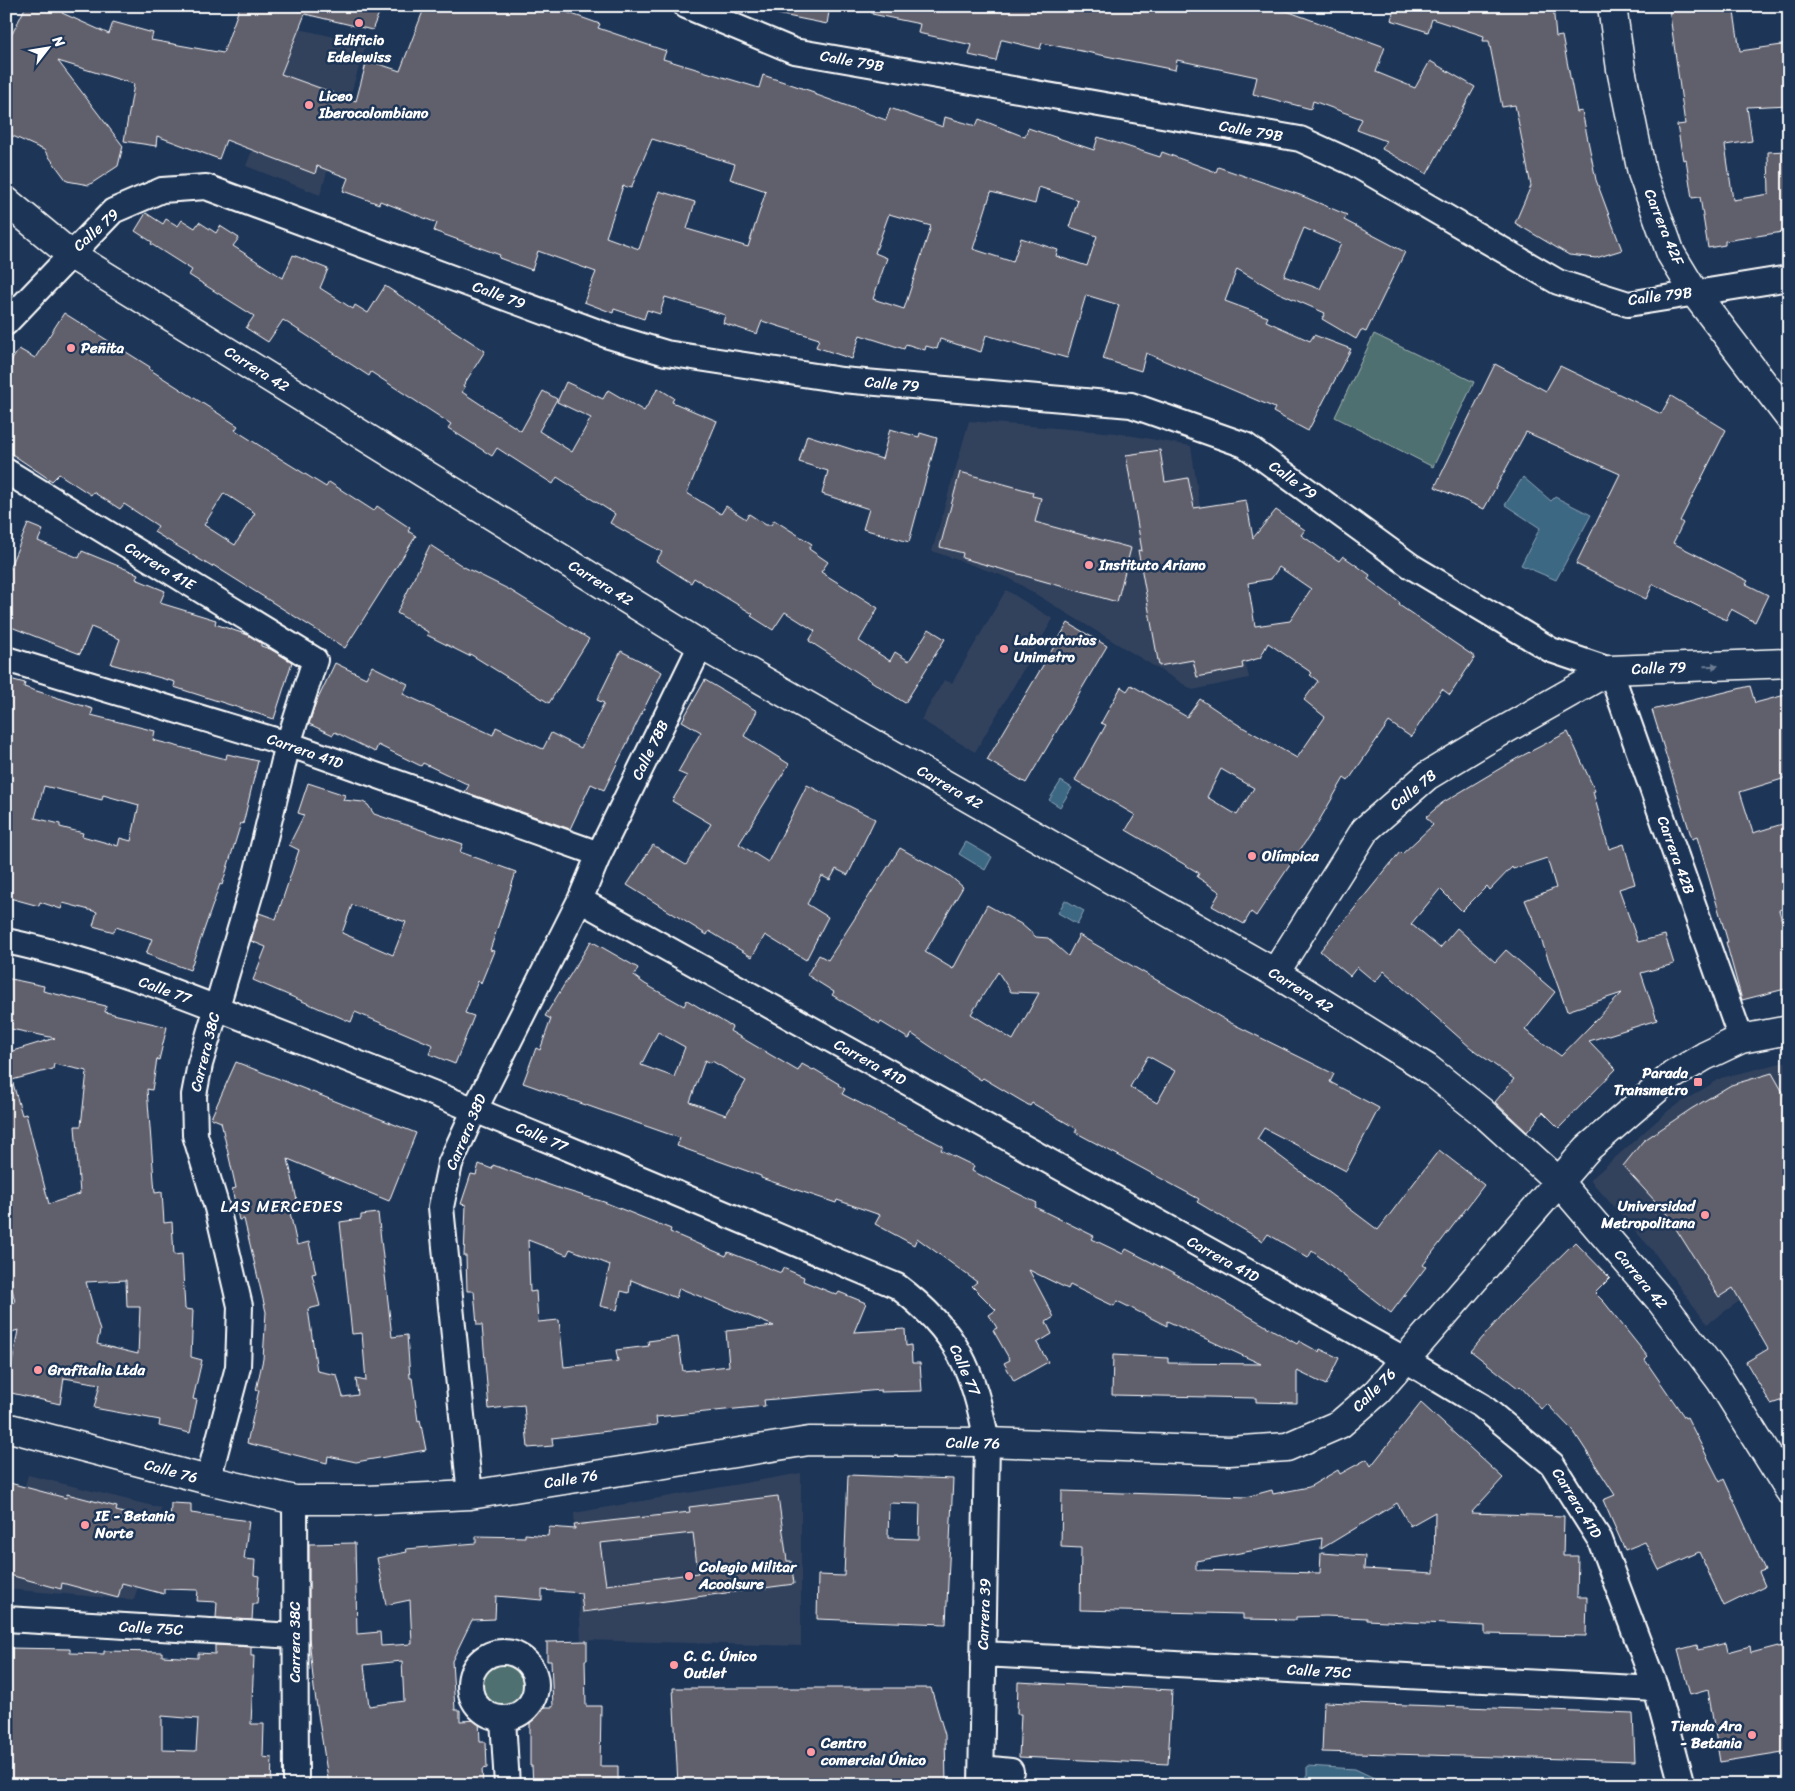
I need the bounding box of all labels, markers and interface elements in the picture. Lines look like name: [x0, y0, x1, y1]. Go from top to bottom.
marker: Edificio Edelewiss: [353, 17, 365, 29]
north arrow: [22, 22, 72, 72]
place label: Edificio Edelewiss: [327, 27, 392, 70]
text: N: [45, 30, 72, 52]
street label: Calle 79B: [818, 43, 886, 79]
place label: Liceo Iberocolombiano: [318, 83, 429, 126]
marker: Liceo Iberocolombiano: [303, 99, 315, 111]
street label: Calle 79B: [1217, 113, 1285, 149]
street label: Carrera 42F: [1637, 185, 1691, 270]
street label: Calle 79: [67, 202, 125, 258]
street label: Calle 79: [469, 273, 529, 317]
street label: Calle 79B: [1627, 279, 1694, 313]
place label: Peñita: [81, 335, 125, 361]
street label: Carrera 42: [219, 339, 295, 399]
marker: Peñita: [65, 342, 77, 354]
street label: Calle 79: [864, 369, 920, 399]
street label: Calle 79: [1263, 453, 1323, 507]
street label: Carrera 41E: [120, 535, 202, 598]
place label: Instituto Ariano: [1098, 552, 1206, 578]
street label: Carrera 42: [563, 553, 639, 613]
marker: Instituto Ariano: [1083, 559, 1095, 571]
place label: Laboratorios Unimetro: [1014, 627, 1097, 670]
marker: Laboratorios Unimetro: [998, 643, 1010, 655]
street label: Calle 79: [1631, 654, 1687, 682]
one-way arrow: [1704, 662, 1720, 670]
street label: Calle 78B: [624, 715, 676, 785]
street label: Carrera 41D: [263, 726, 347, 776]
street label: Carrera 42: [912, 758, 988, 817]
street label: Calle 78: [1384, 763, 1442, 817]
street label: Carrera 42B: [1650, 812, 1702, 898]
place label: Olímpica: [1261, 843, 1319, 869]
marker: Olímpica: [1246, 850, 1258, 862]
street label: Carrera 42: [1263, 960, 1339, 1020]
street label: Calle 77: [135, 969, 196, 1012]
street label: Carrera 38C: [183, 1009, 228, 1095]
street label: Carrera 41D: [829, 1031, 911, 1093]
place label: Parada Transmetro: [1614, 1060, 1689, 1103]
marker: Parada Transmetro: [1692, 1076, 1704, 1088]
street label: Carrera 38D: [438, 1090, 494, 1174]
street label: Calle 77: [512, 1114, 573, 1160]
district label: LAS MERCEDES: [220, 1192, 344, 1221]
place label: Universidad Metropolitana: [1600, 1193, 1697, 1236]
marker: Universidad Metropolitana: [1699, 1209, 1711, 1221]
street label: Carrera 41D: [1182, 1228, 1264, 1290]
street label: Carrera 42: [1608, 1243, 1674, 1315]
street label: Calle 77: [942, 1340, 988, 1401]
place label: Grafitalia Ltda: [47, 1357, 145, 1383]
street label: Calle 76: [1346, 1362, 1402, 1418]
marker: Grafitalia Ltda: [32, 1364, 44, 1376]
street label: Calle 76: [946, 1430, 1000, 1456]
street label: Calle 76: [141, 1451, 201, 1491]
street label: Calle 76: [542, 1462, 600, 1496]
street label: Carrera 41D: [1545, 1463, 1609, 1544]
place label: IE - Betania Norte: [94, 1503, 176, 1546]
marker: IE - Betania Norte: [79, 1519, 91, 1531]
place label: Colegio Militar Acoolsure: [698, 1554, 798, 1597]
marker: Colegio Militar Acoolsure: [683, 1570, 695, 1582]
street label: Carrera 39: [970, 1578, 998, 1650]
street label: Carrera 38C: [282, 1601, 308, 1683]
street label: Calle 75C: [118, 1613, 184, 1643]
place label: C. C. Único Outlet: [683, 1643, 757, 1686]
street label: Calle 75C: [1286, 1656, 1352, 1686]
marker: C. C. Único Outlet: [668, 1659, 680, 1671]
place label: Tienda Ara - Betania: [1671, 1713, 1742, 1756]
marker: Tienda Ara - Betania: [1746, 1729, 1758, 1741]
place label: Centro comercial Único: [820, 1730, 927, 1773]
marker: Centro comercial Único: [805, 1746, 817, 1758]

